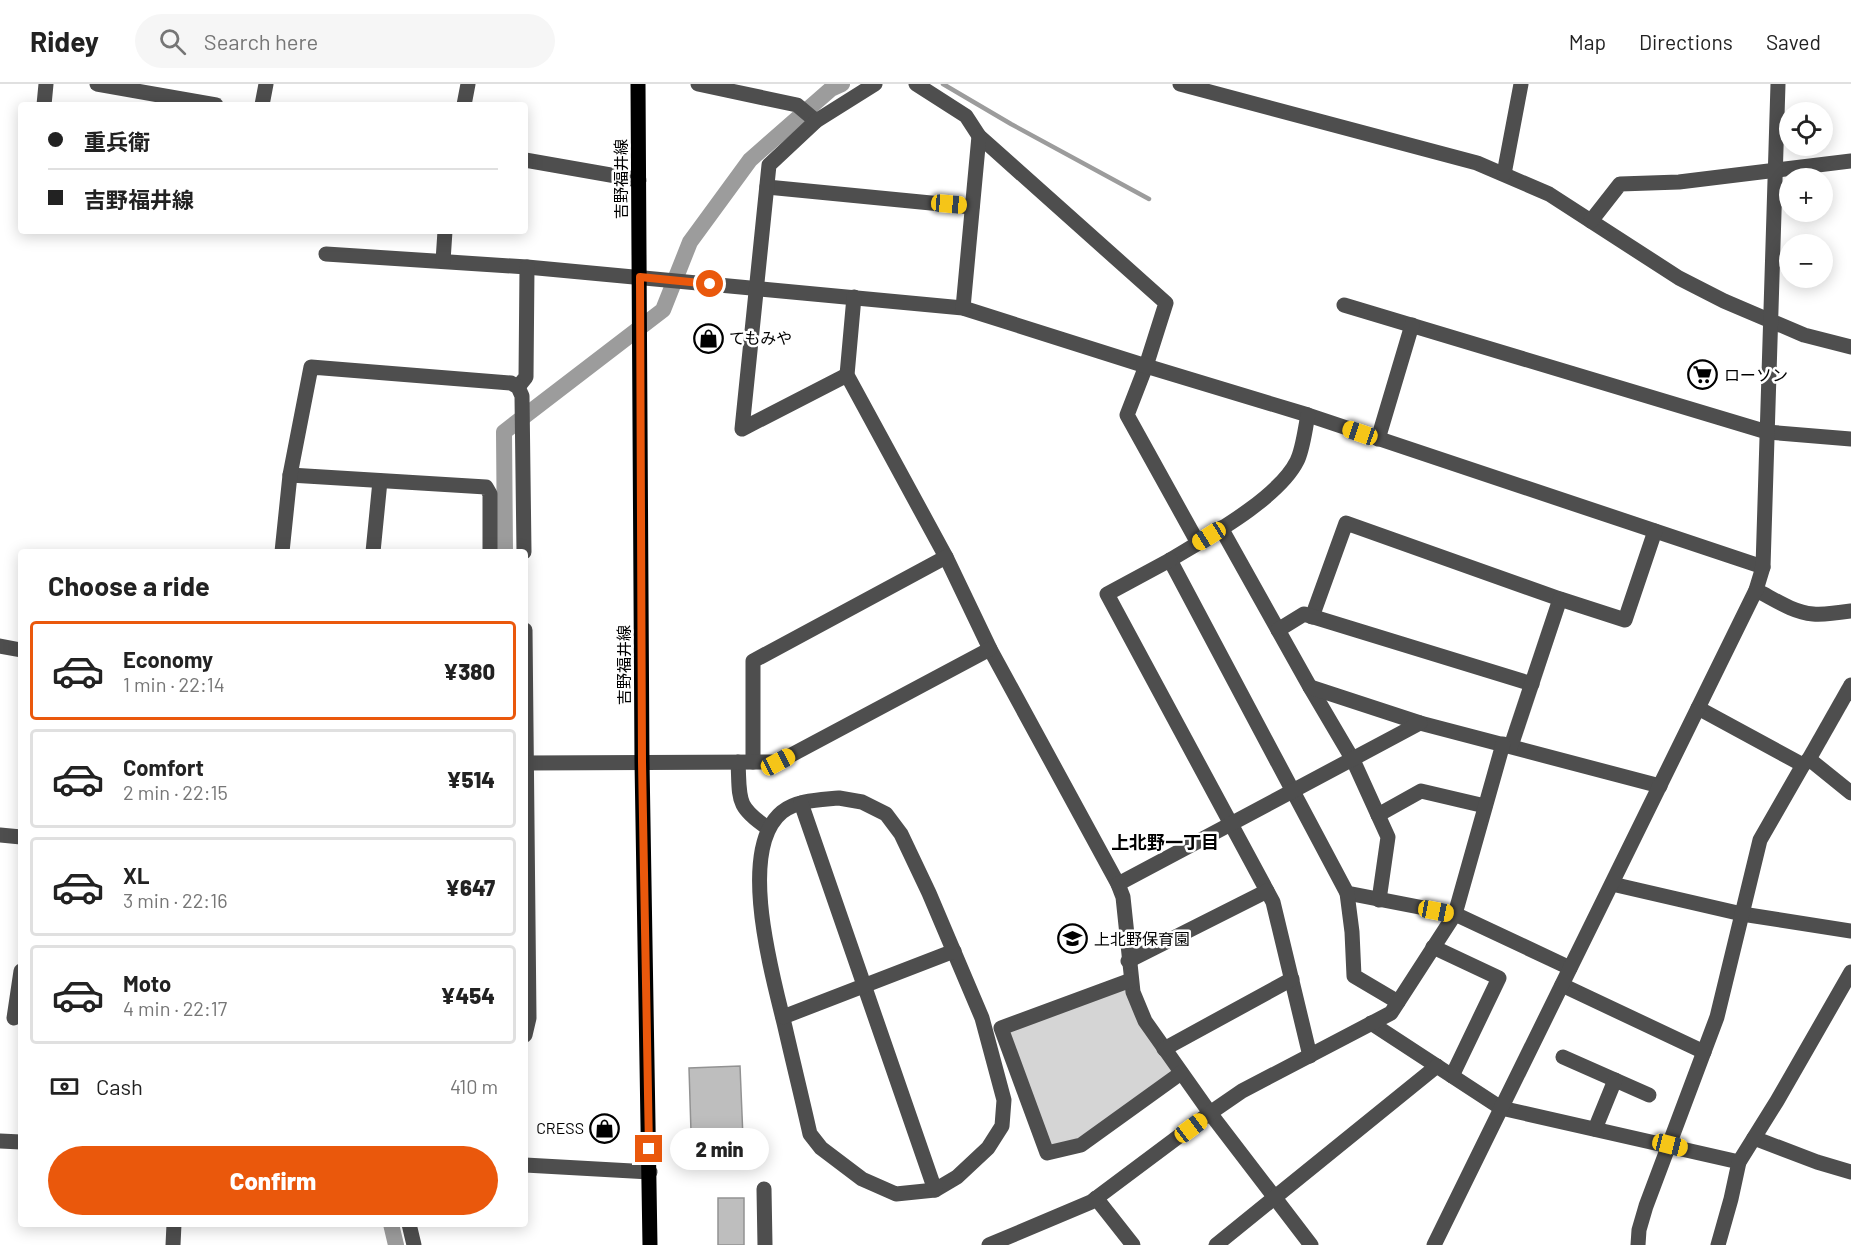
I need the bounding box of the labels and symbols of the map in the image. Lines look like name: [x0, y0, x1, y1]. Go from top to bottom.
street label: 吉野福井線: [611, 139, 630, 219]
car: [930, 193, 968, 215]
route start: [696, 270, 723, 297]
shop icon: てもみや: [692, 322, 724, 354]
place label: てもみや: [729, 328, 792, 347]
supermarket icon: ローソン: [1687, 359, 1719, 391]
place label: ローソン: [1724, 365, 1788, 384]
car: [1340, 419, 1380, 447]
car: [1189, 519, 1229, 553]
street label: 吉野福井線: [614, 625, 633, 705]
car: [758, 746, 798, 778]
district label: 上北野一丁目: [1111, 831, 1219, 853]
car: [1417, 899, 1455, 923]
school or university icon: 上北野保育園: [1057, 923, 1089, 955]
place label: 上北野保育園: [1094, 929, 1190, 948]
car: [1171, 1110, 1211, 1146]
shop icon: CRESS: [589, 1112, 621, 1144]
place label: CRESS: [536, 1118, 584, 1137]
callout: 2 min: [670, 1128, 769, 1170]
car: [1650, 1132, 1690, 1158]
route end: [635, 1135, 662, 1162]

